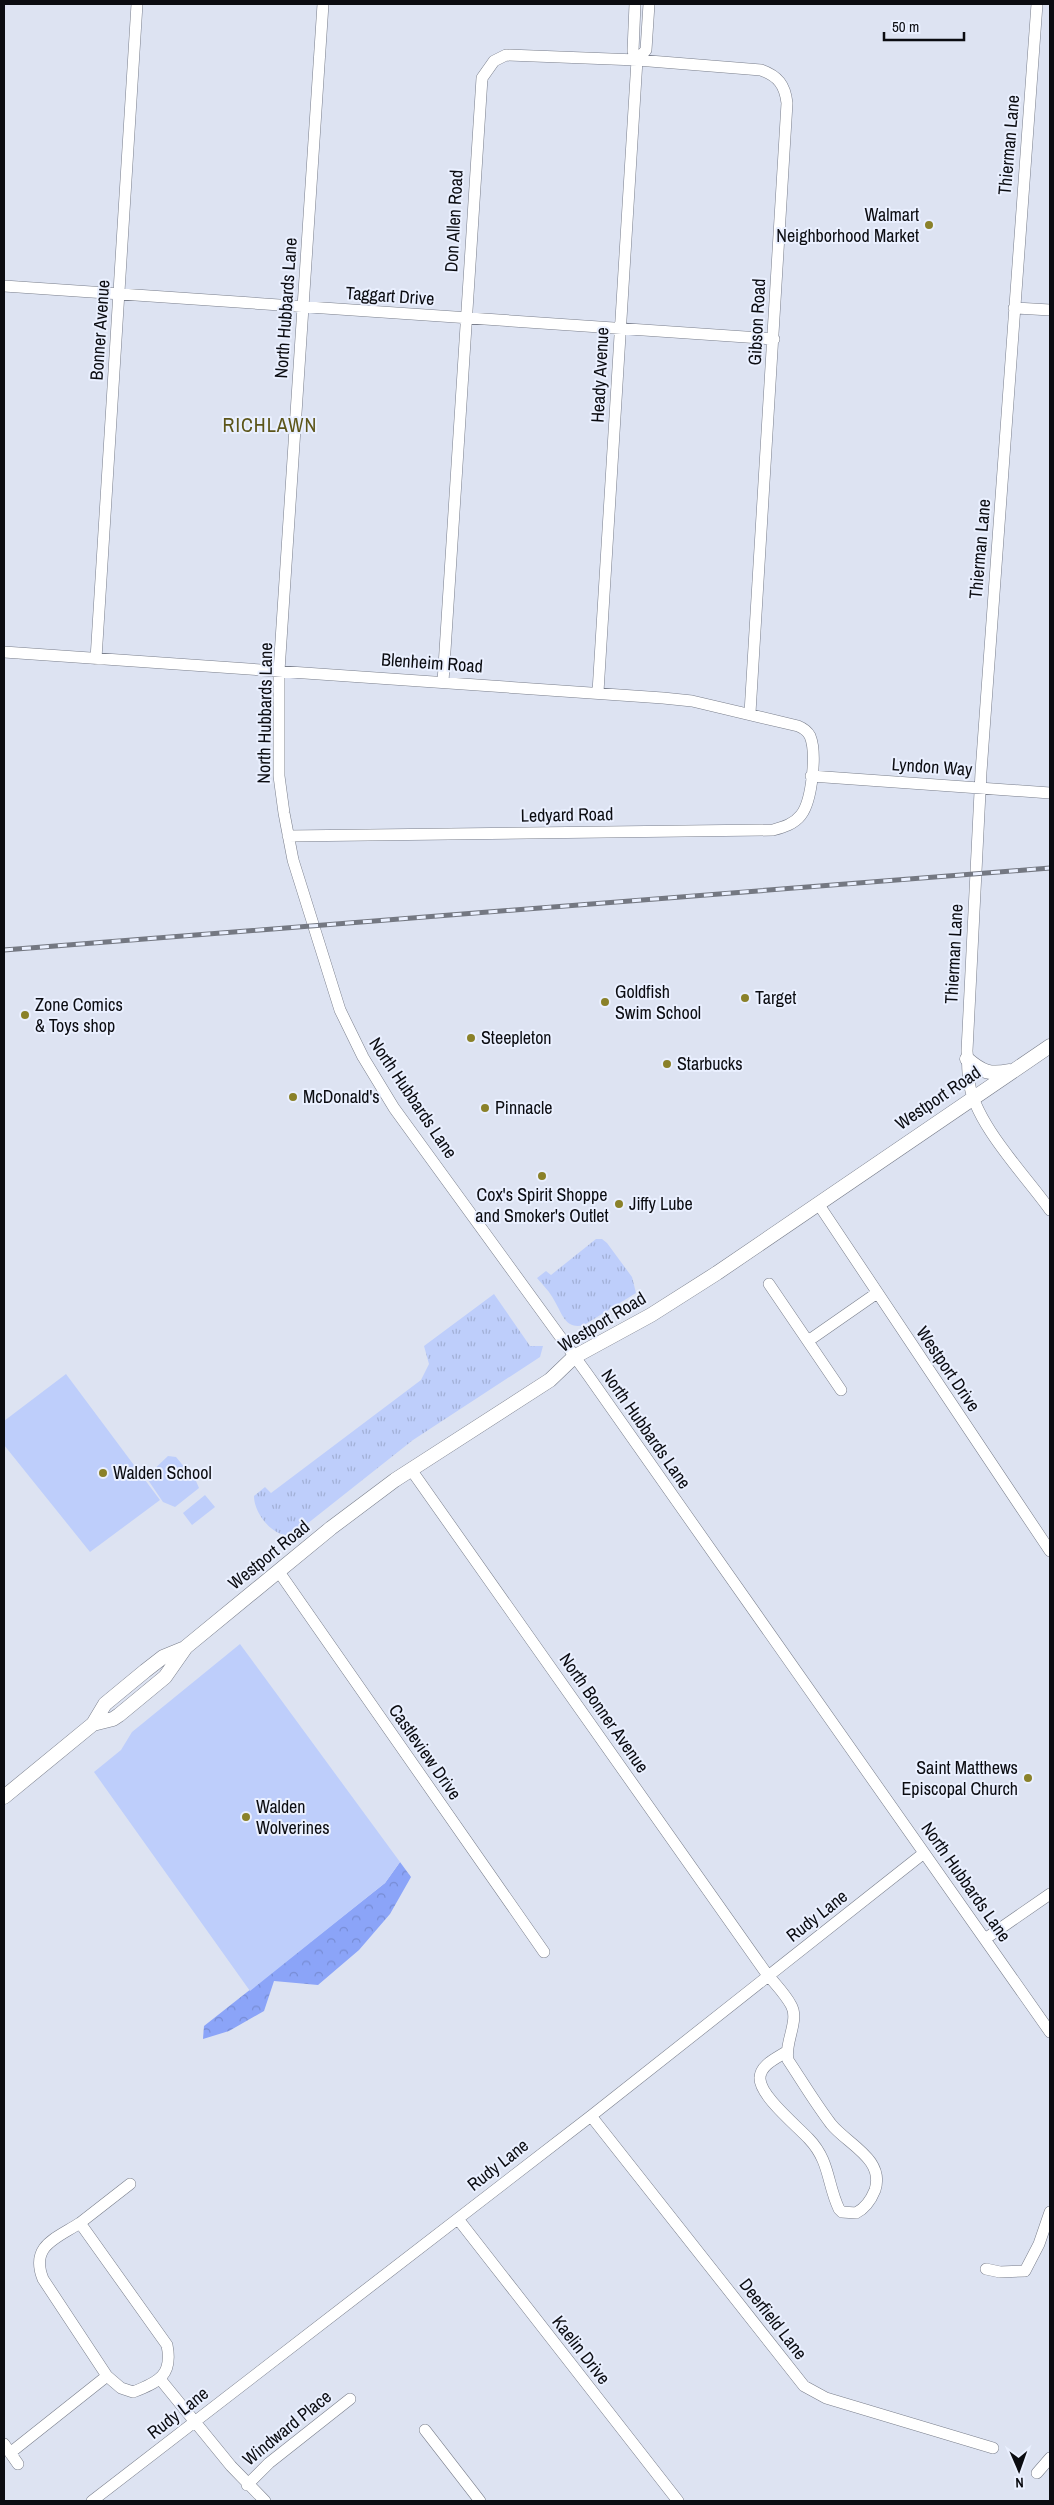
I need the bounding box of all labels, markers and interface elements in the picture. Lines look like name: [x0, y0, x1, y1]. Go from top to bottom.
scale bar: [884, 10, 964, 42]
text: 50 m: [892, 16, 919, 37]
street label: Thierman Lane: [992, 94, 1025, 196]
street label: Don Allen Road: [438, 169, 469, 273]
place label: Walmart Neighborhood Market: [776, 202, 919, 248]
marker: Walmart Neighborhood Market: [923, 219, 935, 231]
street label: North Hubbards Lane: [268, 237, 303, 379]
street label: Gibson Road: [742, 278, 771, 366]
street label: Bonner Avenue: [84, 279, 115, 381]
street label: Taggart Drive: [345, 280, 435, 311]
street label: Heady Avenue: [585, 327, 614, 423]
district label: RICHLAWN: [223, 411, 317, 438]
street label: Thierman Lane: [963, 498, 996, 600]
street label: North Hubbards Lane: [251, 642, 278, 784]
street label: Blenheim Road: [380, 646, 484, 679]
street label: Lyndon Way: [891, 751, 974, 782]
street label: Ledyard Road: [520, 801, 614, 828]
street label: Thierman Lane: [938, 903, 969, 1005]
place label: Goldfish Swim School: [615, 979, 701, 1025]
place label: Target: [755, 985, 796, 1010]
place label: Zone Comics & Toys shop: [35, 992, 123, 1038]
marker: Target: [739, 992, 751, 1004]
marker: Goldfish Swim School: [599, 996, 611, 1008]
marker: Zone Comics & Toys shop: [19, 1009, 31, 1021]
place label: Steepleton: [481, 1025, 552, 1050]
street label: North Hubbards Lane: [364, 1032, 463, 1163]
marker: Steepleton: [465, 1032, 477, 1044]
place label: Starbucks: [677, 1051, 743, 1076]
marker: Starbucks: [661, 1058, 673, 1070]
street label: Westport Road: [890, 1060, 985, 1135]
place label: McDonald's: [303, 1084, 380, 1109]
marker: McDonald's: [287, 1091, 299, 1103]
place label: Pinnacle: [495, 1095, 552, 1120]
marker: Pinnacle: [479, 1102, 491, 1114]
marker: Cox's Spirit Shoppe and Smoker's Outlet: [536, 1170, 548, 1182]
place label: Cox's Spirit Shoppe and Smoker's Outlet: [475, 1182, 609, 1228]
place label: Jiffy Lube: [629, 1191, 693, 1216]
marker: Jiffy Lube: [613, 1198, 625, 1210]
street label: Westport Road: [553, 1286, 650, 1358]
street label: Westport Drive: [911, 1321, 986, 1416]
street label: North Hubbards Lane: [596, 1364, 697, 1494]
place label: Walden School: [113, 1460, 212, 1485]
marker: Walden School: [97, 1467, 109, 1479]
street label: Westport Road: [223, 1514, 315, 1595]
street label: North Bonner Avenue: [554, 1648, 655, 1778]
street label: Castleview Drive: [383, 1699, 468, 1805]
place label: Saint Matthews Episcopal Church: [902, 1755, 1018, 1801]
marker: Saint Matthews Episcopal Church: [1022, 1772, 1034, 1784]
place label: Walden Wolverines: [256, 1794, 330, 1840]
marker: Walden Wolverines: [240, 1811, 252, 1823]
street label: North Hubbards Lane: [916, 1817, 1017, 1947]
street label: Rudy Lane: [781, 1884, 853, 1947]
street label: Rudy Lane: [462, 2133, 534, 2196]
street label: Deerfield Lane: [734, 2273, 813, 2365]
street label: Kaelin Drive: [547, 2310, 616, 2389]
street label: Rudy Lane: [142, 2381, 214, 2444]
street label: Windward Place: [237, 2384, 336, 2471]
north arrow: [994, 2445, 1044, 2495]
text: N: [1015, 2474, 1024, 2492]

